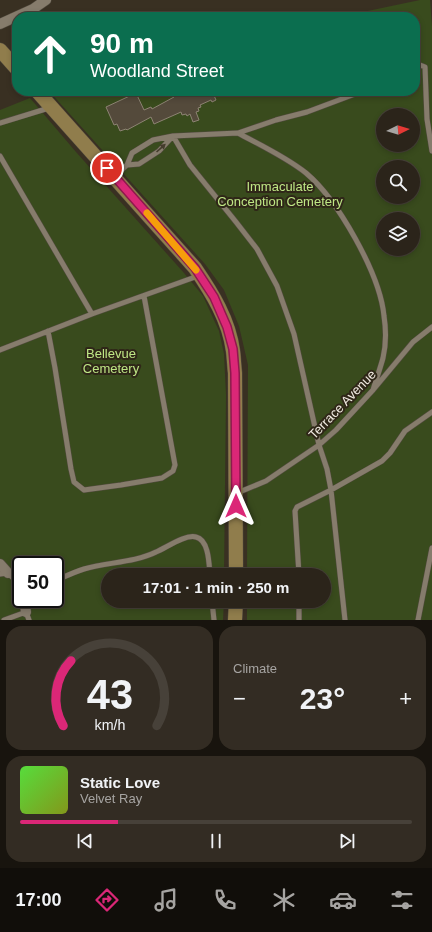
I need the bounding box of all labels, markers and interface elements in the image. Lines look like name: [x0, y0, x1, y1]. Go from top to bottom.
icon: ahead: [24, 28, 76, 80]
text: 90 m: [90, 28, 154, 59]
text: Woodland Street: [90, 61, 224, 81]
north arrow: [376, 108, 420, 152]
map controls: [376, 108, 420, 256]
one-way arrow: [155, 144, 166, 153]
pin: [90, 151, 124, 185]
icon: arrive: [96, 157, 118, 179]
button: search: [376, 160, 420, 204]
park label: Immaculate Conception Cemetery: [217, 179, 343, 209]
button: layers: [376, 212, 420, 256]
park label: Bellevue Cemetery: [83, 346, 140, 376]
street label: Terrace Avenue: [306, 367, 379, 442]
position arrow: [215, 485, 257, 527]
speed limit sign: 50: [12, 556, 64, 608]
text: 17:01 · 1 min · 250 m: [143, 579, 289, 596]
text: Climate: [233, 661, 277, 676]
text: 43: [86, 671, 133, 718]
text: 23°: [300, 682, 345, 715]
text: −: [233, 686, 246, 711]
text: +: [399, 686, 412, 711]
text: km/h: [94, 717, 125, 733]
text: Static Love: [80, 774, 160, 791]
text: Velvet Ray: [80, 791, 142, 806]
icon: previous: [74, 830, 96, 852]
icon: pause: [205, 830, 227, 852]
icon: next: [336, 830, 358, 852]
icon: directions: [93, 886, 121, 914]
icon: music: [152, 886, 180, 914]
icon: phone: [211, 886, 239, 914]
icon: climate: [270, 886, 298, 914]
icon: car: [329, 886, 357, 914]
icon: filters: [388, 886, 416, 914]
text: 17:00: [16, 890, 62, 910]

